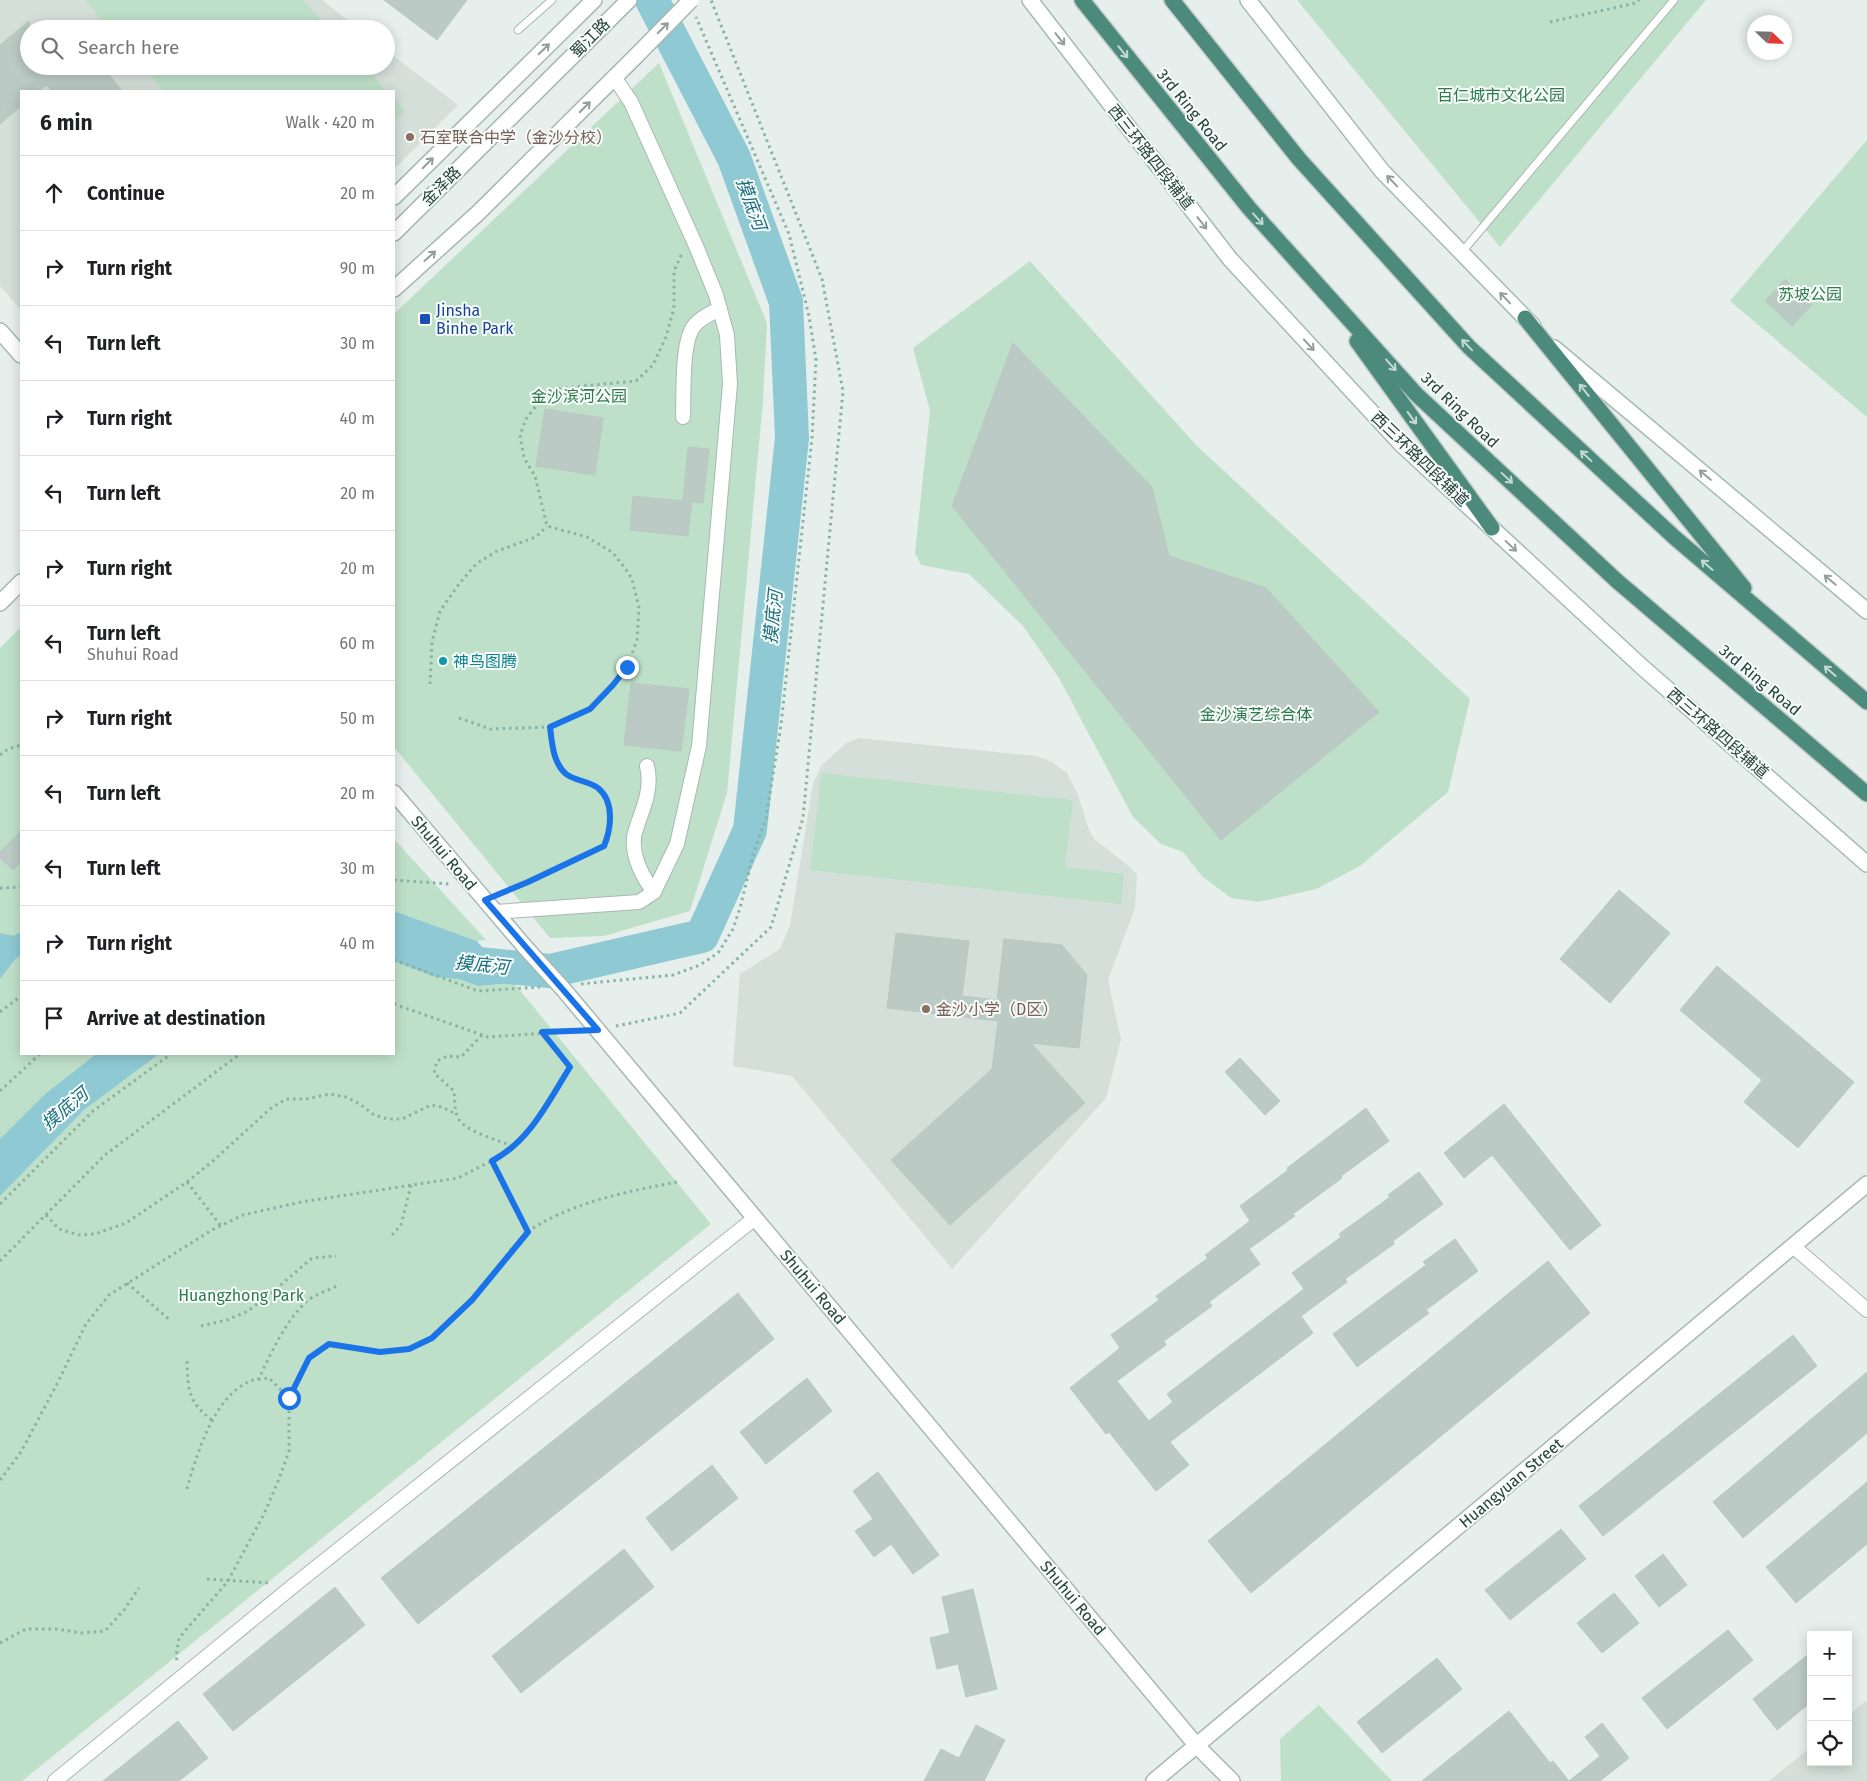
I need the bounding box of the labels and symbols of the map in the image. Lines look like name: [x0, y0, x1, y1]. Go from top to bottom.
street label: 蜀江路: [566, 14, 614, 62]
north arrow: [1747, 15, 1792, 60]
one-way arrow: [657, 22, 669, 34]
one-way arrow: [1054, 32, 1065, 45]
one-way arrow: [538, 43, 550, 55]
one-way arrow: [1118, 45, 1129, 58]
street label: 3rd Ring Road: [1153, 65, 1231, 155]
park label: 百仁城市文化公园: [1437, 86, 1565, 105]
one-way arrow: [578, 101, 591, 113]
street label: 西三环路四段辅道: [1104, 101, 1198, 213]
place label: 石室联合中学（金沙分校）: [420, 128, 612, 147]
marker: 石室联合中学（金沙分校）: [404, 131, 416, 143]
one-way arrow: [422, 157, 434, 169]
street label: 金泽路: [417, 162, 465, 210]
water label: 摸底河: [731, 175, 772, 236]
one-way arrow: [1386, 175, 1398, 188]
one-way arrow: [1252, 212, 1264, 225]
one-way arrow: [1196, 216, 1207, 229]
one-way arrow: [424, 250, 437, 262]
park label: 苏坡公园: [1778, 285, 1842, 304]
one-way arrow: [1499, 291, 1511, 304]
place label: Jinsha Binhe Park: [436, 301, 514, 338]
marker: Jinsha Binhe Park: [418, 312, 432, 326]
one-way arrow: [1303, 338, 1315, 351]
one-way arrow: [1461, 339, 1473, 351]
one-way arrow: [1385, 359, 1396, 372]
street label: 3rd Ring Road: [1417, 368, 1503, 452]
one-way arrow: [1578, 384, 1589, 397]
park label: 金沙滨河公园: [531, 387, 627, 406]
street label: 西三环路四段辅道: [1367, 408, 1473, 510]
one-way arrow: [1407, 410, 1418, 424]
one-way arrow: [1580, 450, 1593, 462]
one-way arrow: [1699, 470, 1712, 481]
one-way arrow: [1501, 472, 1514, 484]
one-way arrow: [1504, 540, 1517, 552]
one-way arrow: [1700, 559, 1713, 571]
one-way arrow: [1823, 574, 1836, 585]
water label: 摸底河: [759, 586, 787, 645]
street label: 3rd Ring Road: [1715, 640, 1805, 720]
place label: 神鸟图腾: [453, 652, 517, 671]
marker: 神鸟图腾: [437, 655, 449, 667]
route end: [616, 656, 639, 679]
one-way arrow: [1824, 665, 1837, 676]
street label: 西三环路四段辅道: [1663, 684, 1773, 782]
park label: 金沙演艺综合体: [1200, 705, 1312, 724]
street label: Shuhui Road: [407, 812, 481, 894]
water label: 摸底河: [454, 951, 513, 979]
place label: 金沙小学（D区）: [936, 1000, 1058, 1019]
marker: 金沙小学（D区）: [920, 1003, 932, 1015]
water label: 摸底河: [37, 1081, 95, 1135]
street label: Shuhui Road: [776, 1246, 850, 1328]
park label: Huangzhong Park: [178, 1286, 305, 1305]
route start: [278, 1387, 301, 1410]
street label: Huangyuan Street: [1455, 1434, 1567, 1532]
street label: Shuhui Road: [1036, 1557, 1110, 1639]

